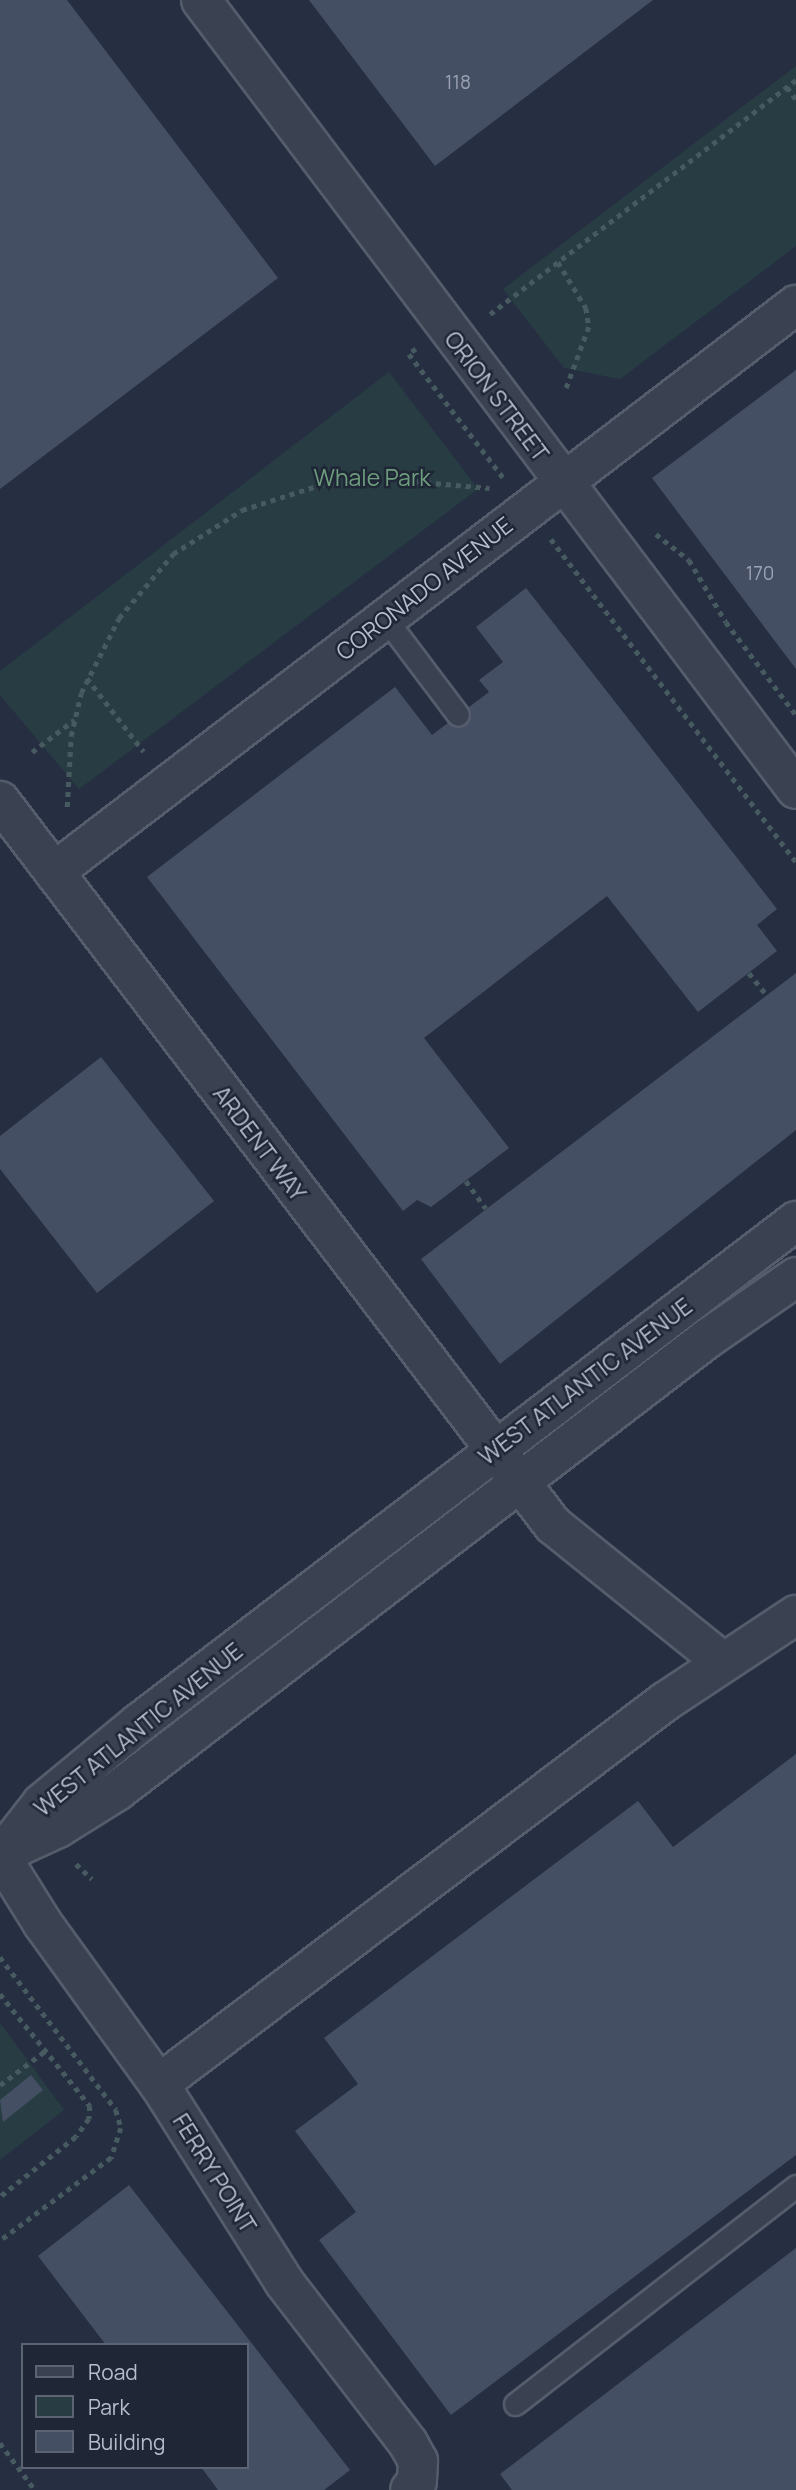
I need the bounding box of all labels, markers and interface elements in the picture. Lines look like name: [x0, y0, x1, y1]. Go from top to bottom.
house number: 118: [445, 72, 471, 94]
street label: ORION STREET: [439, 325, 555, 467]
park label: Whale Park: [313, 463, 431, 491]
street label: CORONADO AVENUE: [330, 511, 518, 665]
house number: 170: [746, 563, 774, 585]
street label: ARDENT WAY: [208, 1080, 312, 1206]
street label: WEST ATLANTIC AVENUE: [473, 1292, 697, 1470]
street label: WEST ATLANTIC AVENUE: [28, 1636, 248, 1822]
street label: FERRY POINT: [167, 2108, 263, 2238]
legend: [21, 2343, 248, 2469]
text: Road: [88, 2358, 138, 2386]
text: Park: [88, 2393, 130, 2421]
text: Building: [88, 2428, 165, 2456]

